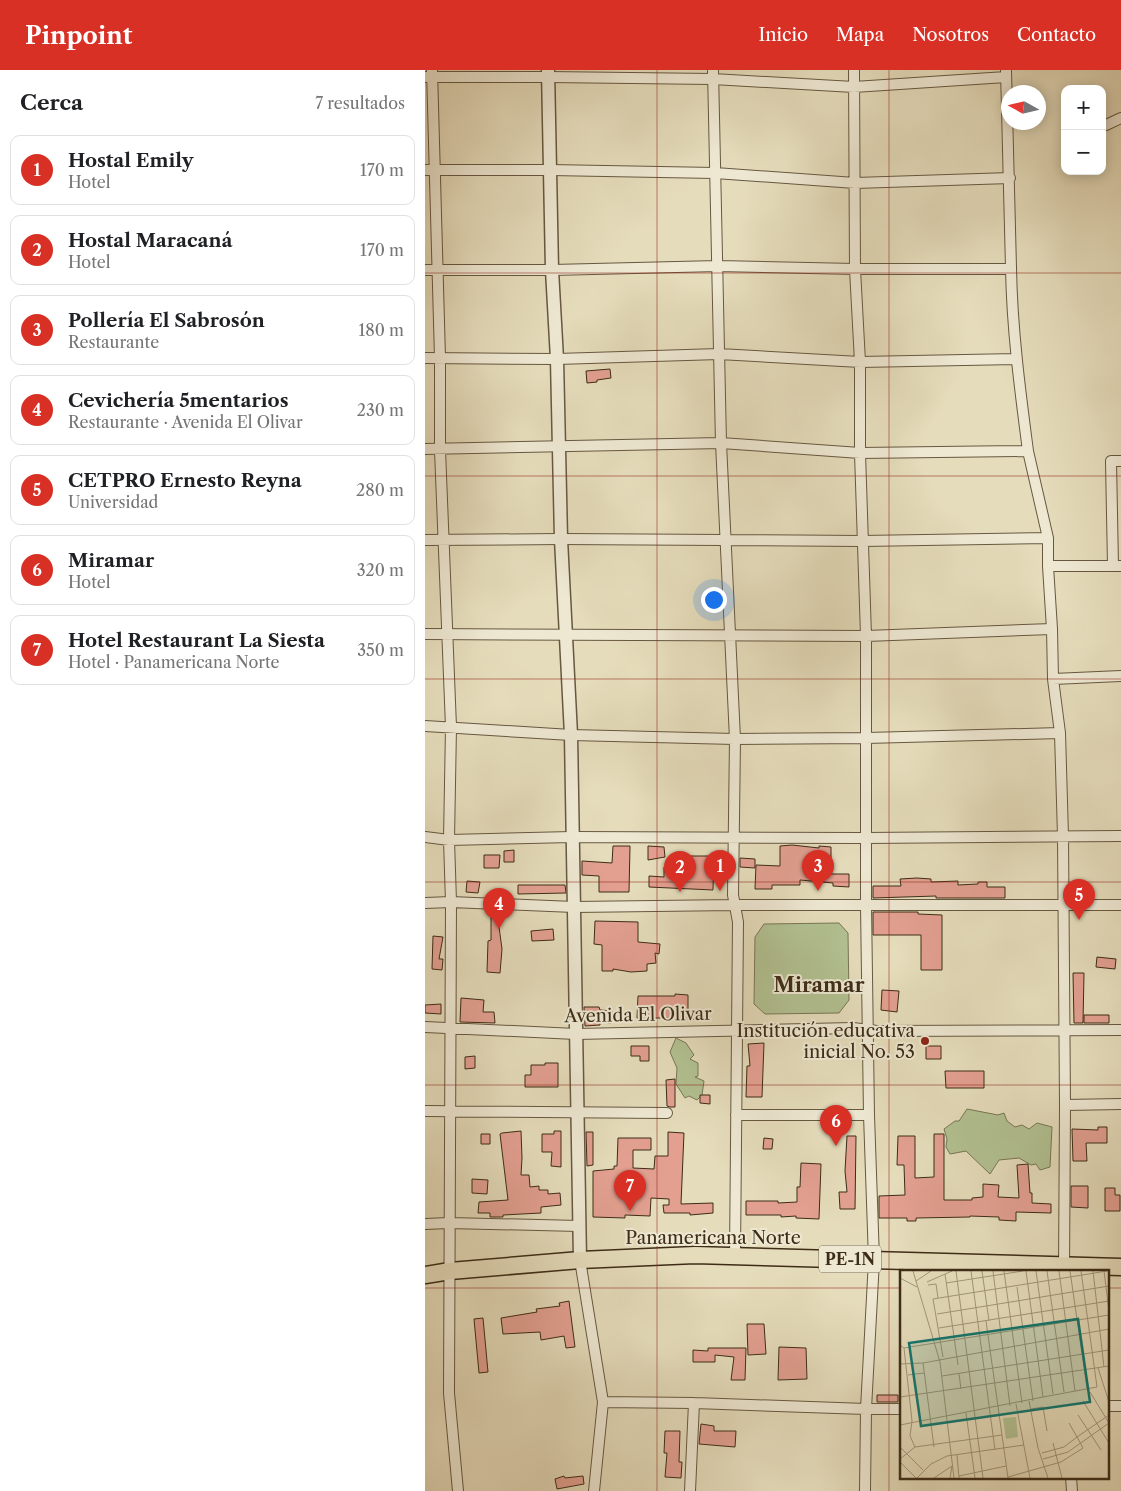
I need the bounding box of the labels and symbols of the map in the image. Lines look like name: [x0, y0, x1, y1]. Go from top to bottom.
north arrow: [1001, 85, 1046, 130]
your location: [701, 587, 727, 613]
pin: 1: [704, 850, 736, 891]
pin: 3: [802, 850, 834, 891]
pin: 2: [664, 851, 696, 892]
pin: 5: [1063, 879, 1095, 920]
pin: 4: [483, 888, 515, 929]
district label: Miramar: [774, 973, 865, 997]
street label: Avenida El Olivar: [563, 1003, 712, 1027]
place label: Institución educativa inicial No. 53: [736, 1020, 915, 1063]
marker: Institución educativa inicial No. 53: [919, 1035, 931, 1047]
pin: 6: [820, 1105, 852, 1146]
pin: 7: [614, 1170, 646, 1211]
street label: Panamericana Norte: [625, 1227, 801, 1249]
road number: PE-1N: [819, 1246, 881, 1272]
inset map: [900, 1270, 1109, 1478]

